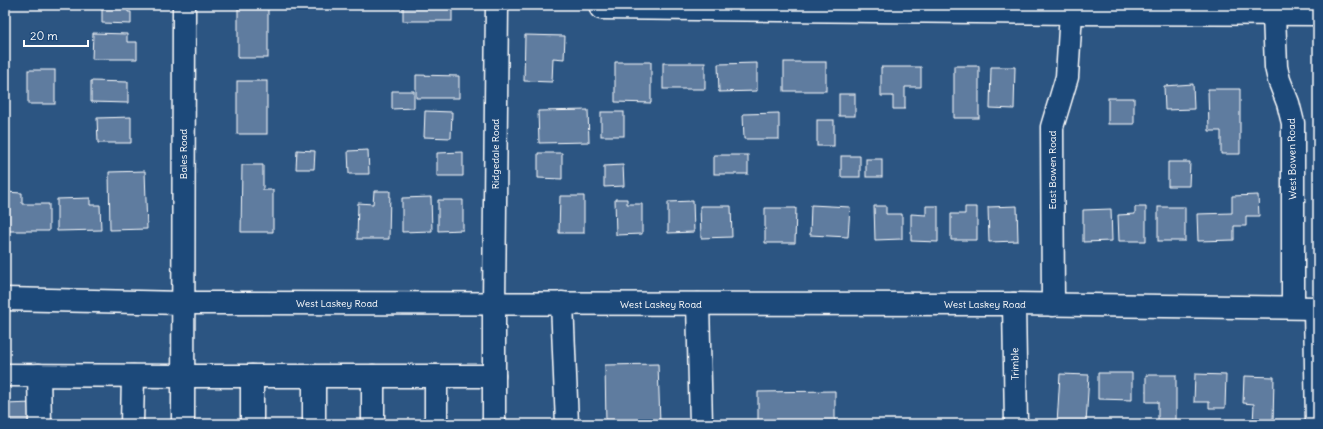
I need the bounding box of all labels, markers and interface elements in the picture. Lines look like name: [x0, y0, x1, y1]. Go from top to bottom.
scale bar: [24, 22, 88, 48]
text: 20 m: [30, 28, 58, 43]
street label: West Bowen Road: [1285, 118, 1299, 200]
street label: Ridgedale Road: [489, 119, 502, 189]
street label: Bales Road: [177, 129, 190, 179]
street label: East Bowen Road: [1046, 130, 1059, 209]
street label: West Laskey Road: [296, 297, 378, 310]
street label: West Laskey Road: [620, 298, 702, 311]
street label: West Laskey Road: [944, 298, 1026, 311]
street label: Trimble: [1008, 347, 1022, 381]

